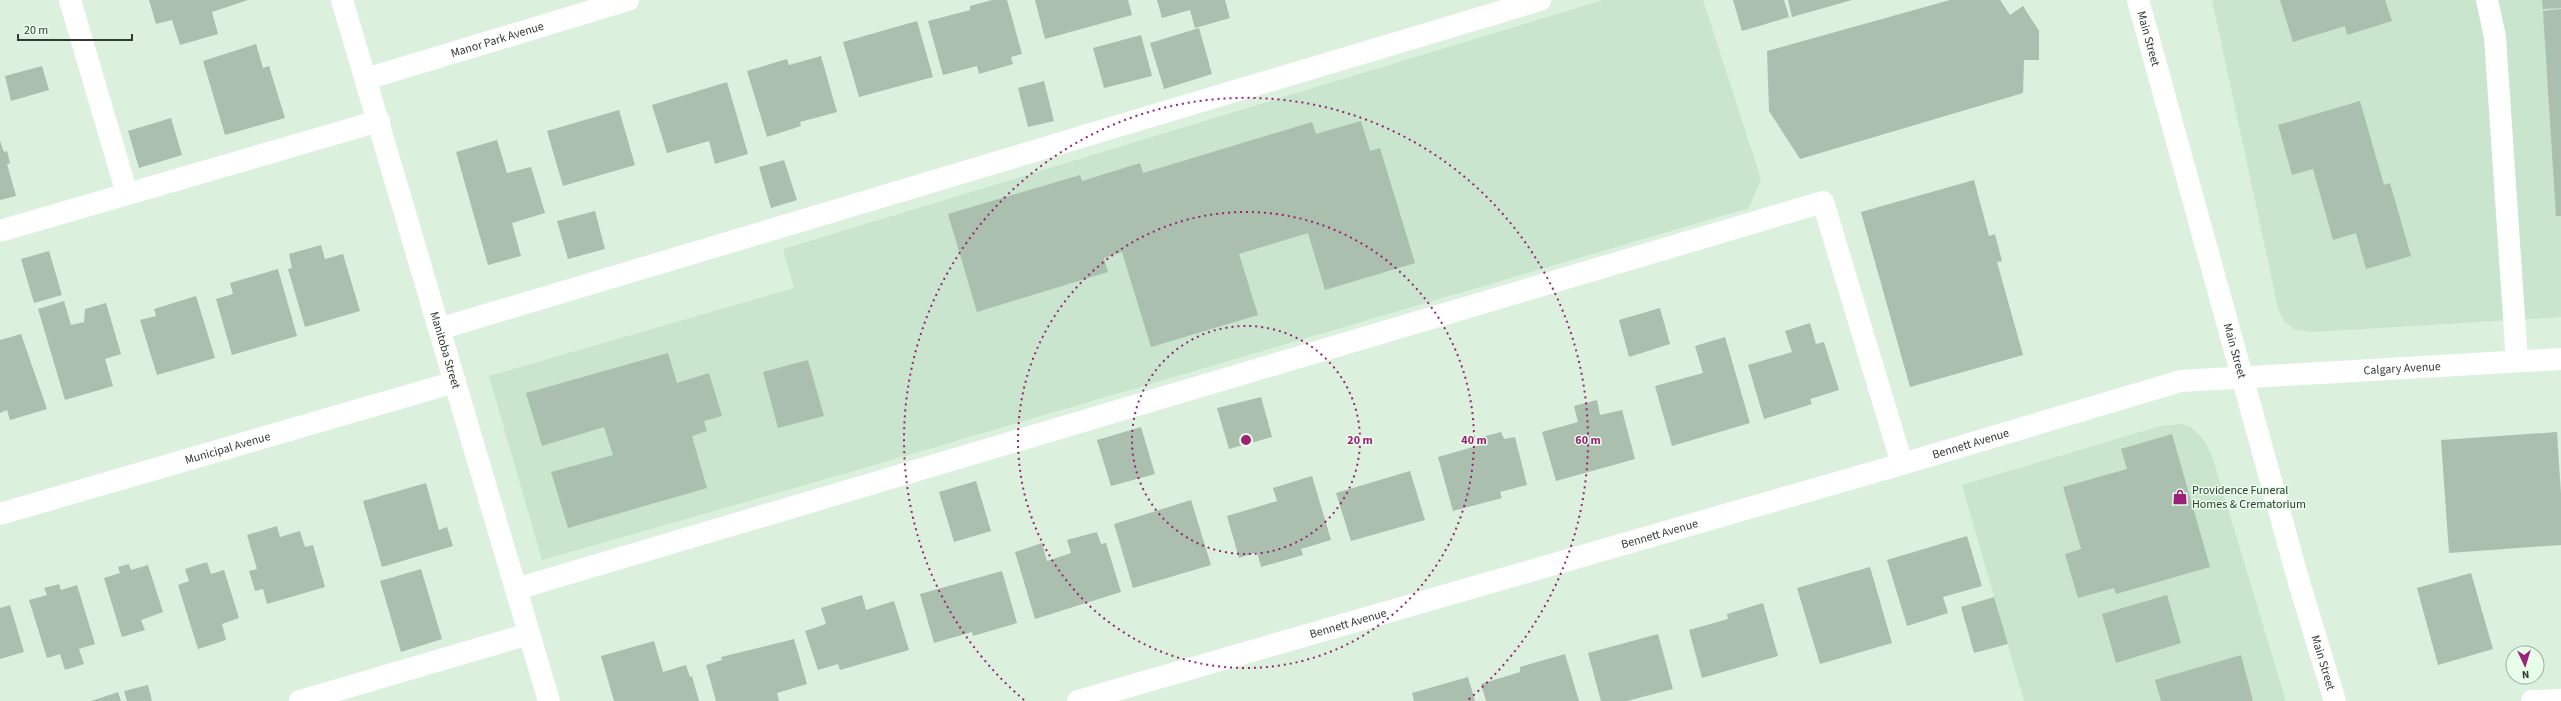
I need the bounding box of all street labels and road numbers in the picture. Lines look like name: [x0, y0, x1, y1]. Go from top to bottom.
street label: Main Street: [2132, 9, 2164, 68]
street label: Manor Park Avenue: [449, 18, 546, 62]
street label: Manitoba Street: [425, 310, 464, 391]
street label: Main Street: [2219, 321, 2250, 381]
street label: Calgary Avenue: [2363, 358, 2441, 379]
street label: Bennett Avenue: [1930, 425, 2011, 464]
street label: Municipal Avenue: [183, 428, 273, 469]
street label: Bennett Avenue: [1619, 515, 1700, 553]
street label: Bennett Avenue: [1308, 605, 1389, 643]
street label: Main Street: [2306, 633, 2339, 692]

